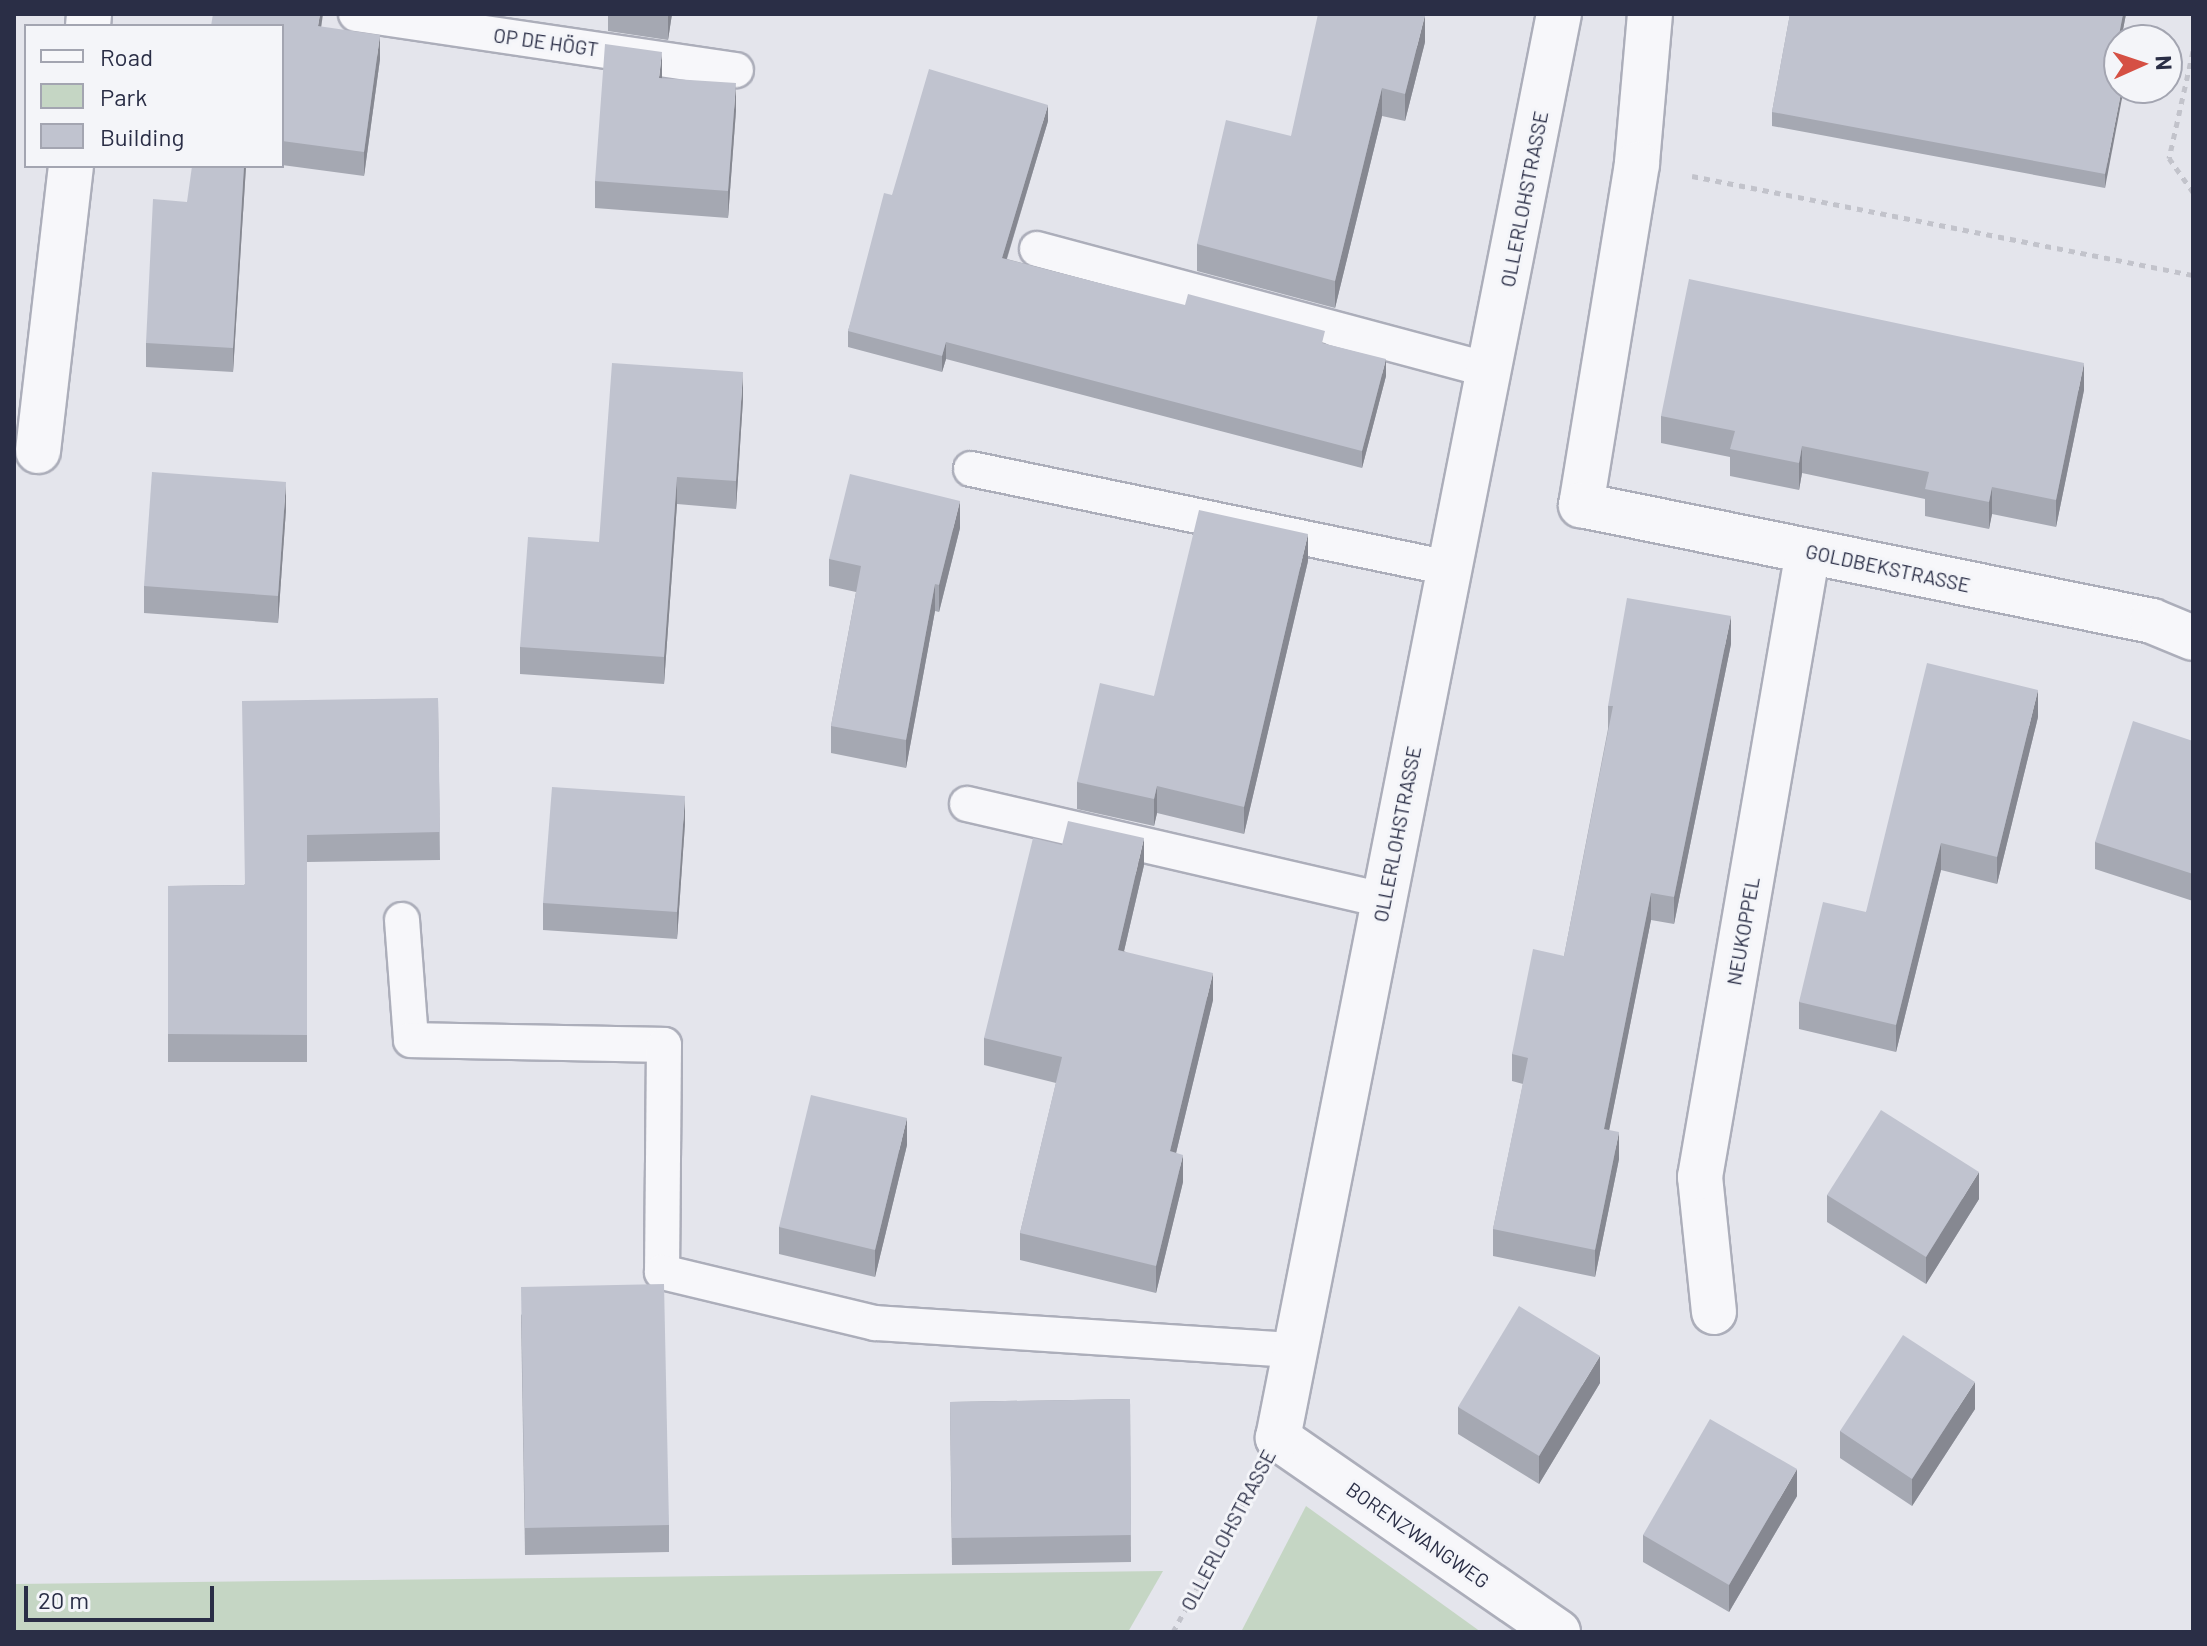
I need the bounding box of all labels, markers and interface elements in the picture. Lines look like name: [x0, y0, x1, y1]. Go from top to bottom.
street label: OP DE HÖGT: [492, 23, 600, 61]
legend: [24, 24, 284, 168]
north arrow: [2103, 24, 2183, 104]
text: Road: [100, 42, 153, 71]
text: N: [2152, 55, 2178, 71]
text: Park: [100, 82, 147, 111]
street label: OLLERLOHSTRASSE: [1495, 109, 1553, 289]
text: Building: [100, 122, 184, 151]
street label: GOLDBEKSTRASSE: [1804, 539, 1972, 597]
street label: OLLERLOHSTRASSE: [1368, 744, 1426, 924]
street label: NEUKOPPEL: [1722, 875, 1764, 987]
street label: OLLERLOHSTRASSE: [1175, 1445, 1281, 1615]
street label: BORENZWANGWEG: [1342, 1477, 1494, 1593]
scale bar: [28, 1570, 218, 1620]
text: 20 m: [38, 1585, 89, 1614]

